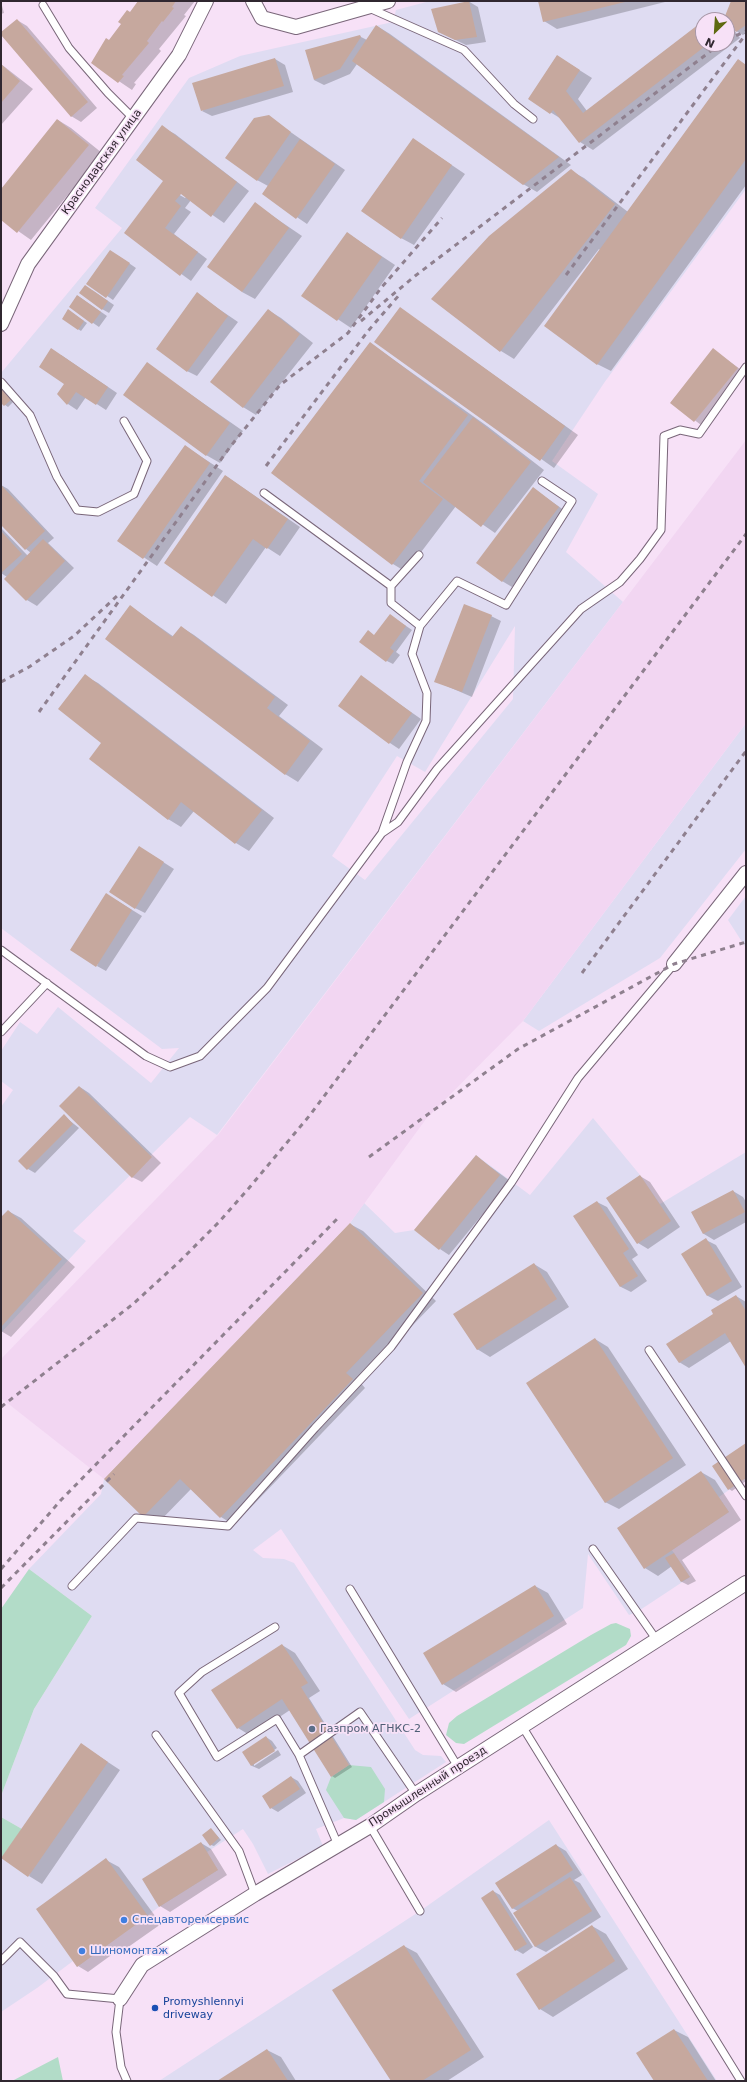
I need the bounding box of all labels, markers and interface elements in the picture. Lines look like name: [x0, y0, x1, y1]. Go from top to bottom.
north arrow: [695, 12, 735, 52]
text: N: [703, 35, 717, 50]
street label: Краснодарская улица: [59, 107, 145, 217]
place label: Газпром АГНКС-2: [320, 1722, 421, 1736]
marker: Газпром АГНКС-2: [307, 1724, 317, 1734]
street label: Промышленный проезд: [367, 1744, 489, 1830]
place label: Спецавторемсервис: [132, 1913, 249, 1927]
marker: Спецавторемсервис: [119, 1915, 129, 1925]
place label: Шиномонтаж: [90, 1944, 168, 1958]
marker: Шиномонтаж: [77, 1946, 87, 1956]
place label: Promyshlennyi driveway: [163, 1995, 244, 2021]
marker: Promyshlennyi driveway: [150, 2003, 160, 2013]

